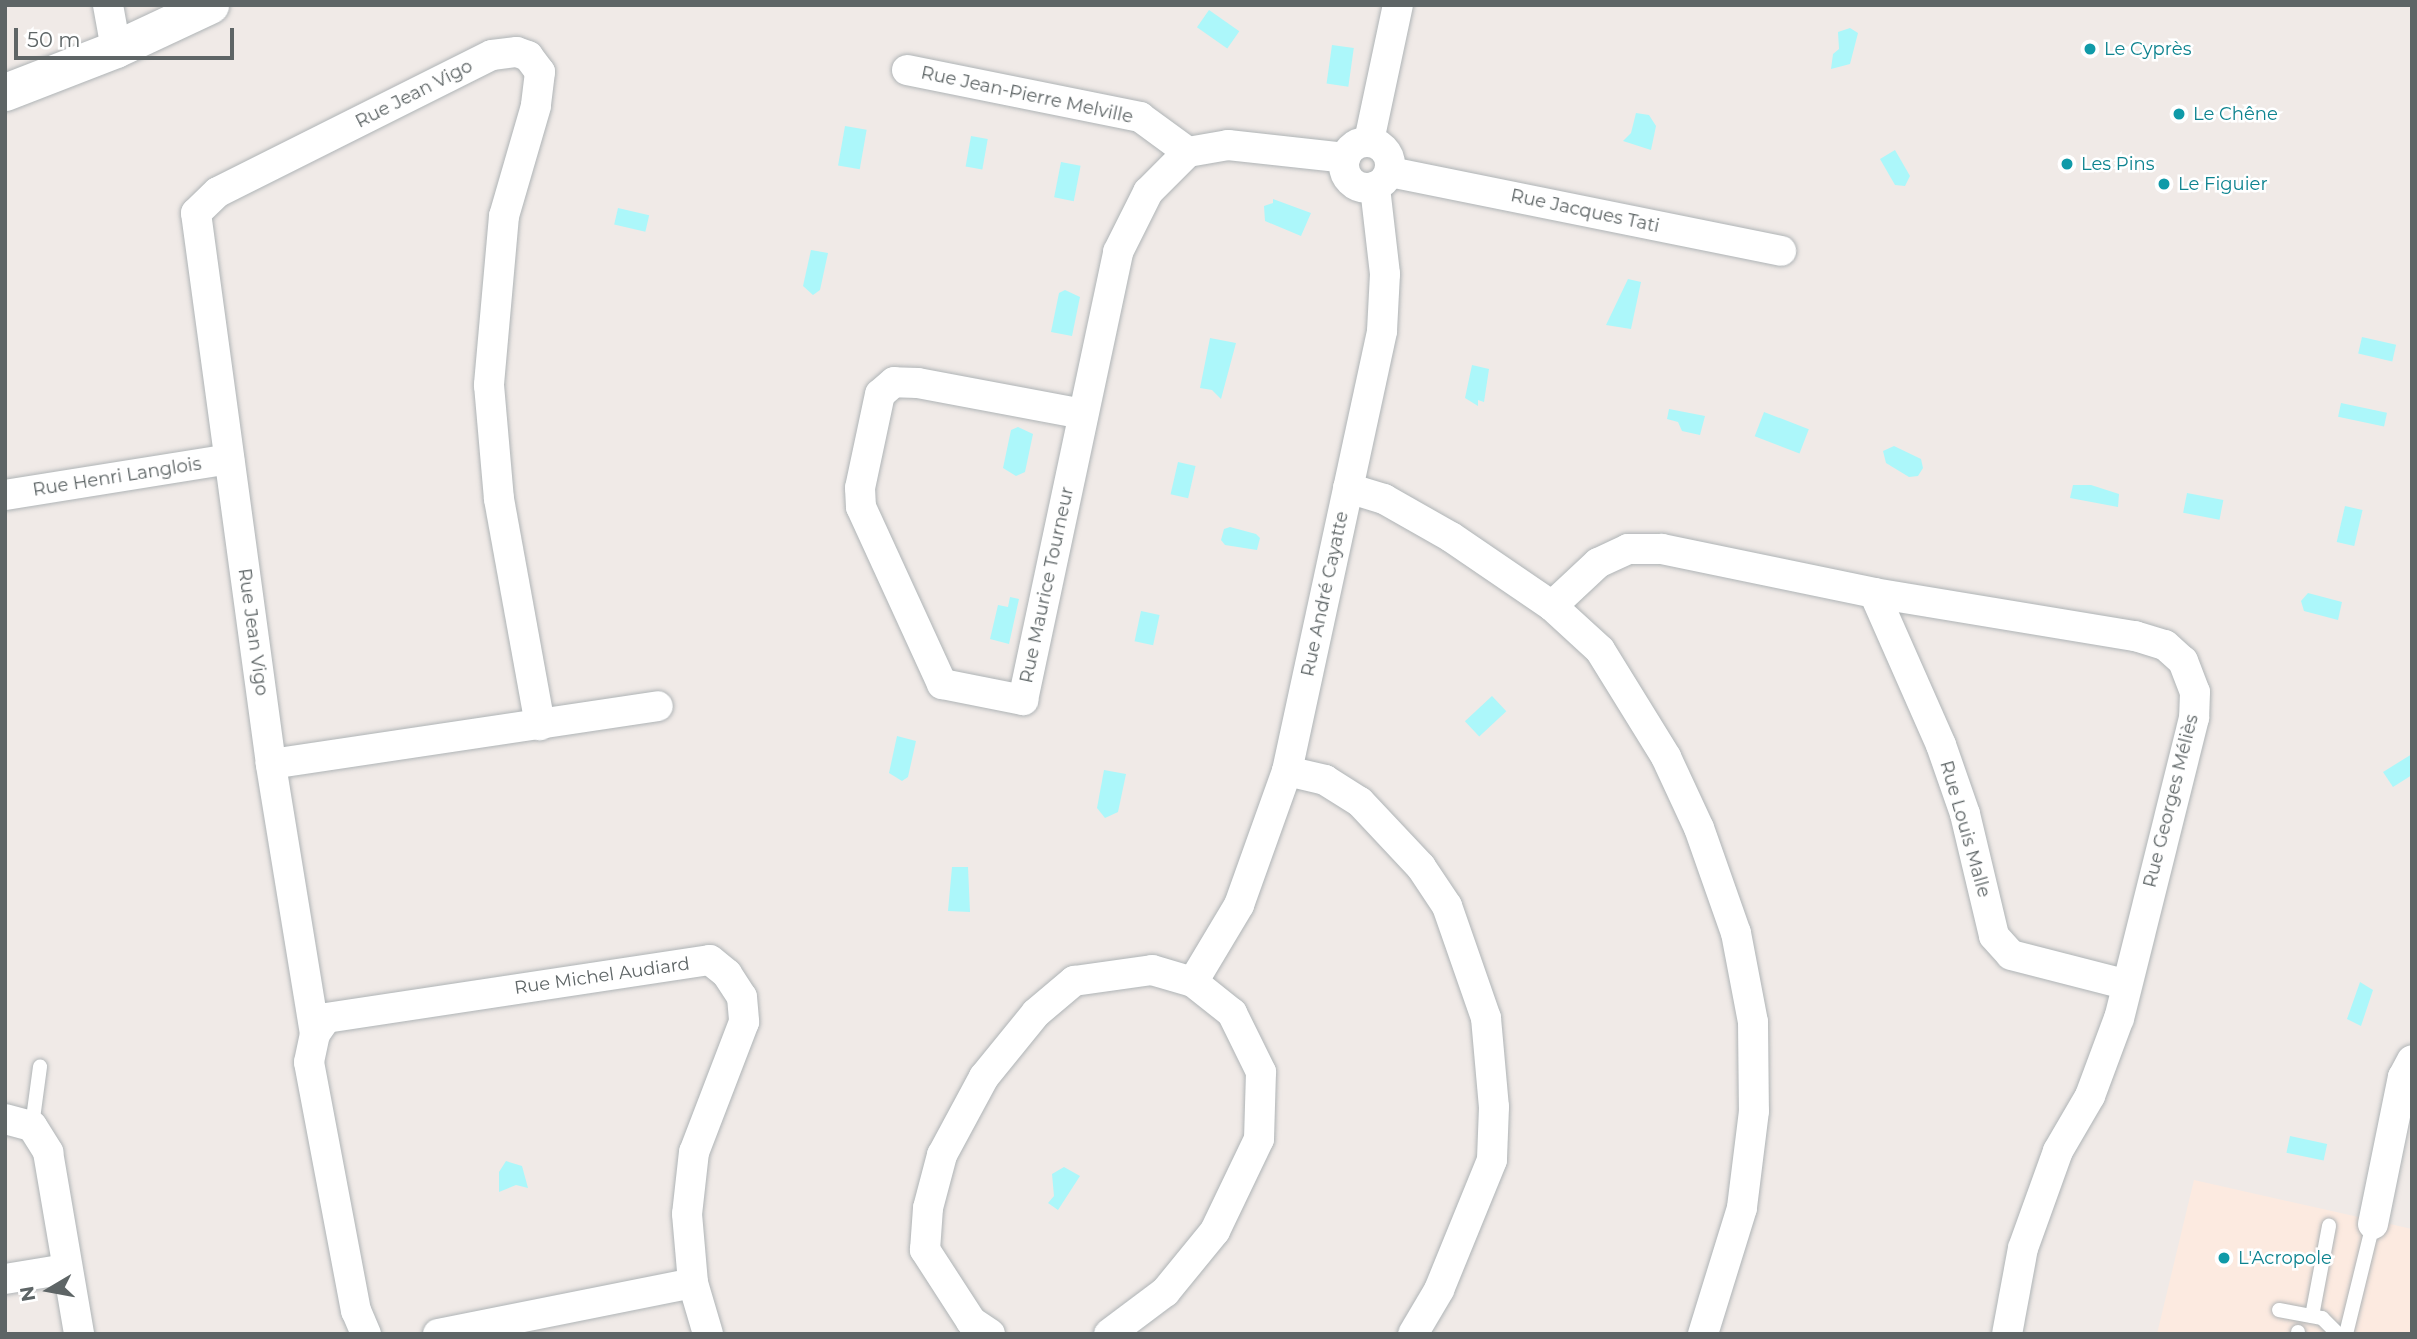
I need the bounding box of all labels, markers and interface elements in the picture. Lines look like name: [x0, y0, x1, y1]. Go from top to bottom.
scale bar: [18, 14, 238, 58]
text: 50 m: [27, 27, 81, 52]
place label: Le Cyprès: [2104, 38, 2191, 60]
marker: Le Cyprès: [2082, 41, 2098, 57]
street label: Rue Jean Vigo: [352, 55, 476, 133]
street label: Rue Jean-Pierre Melville: [919, 62, 1135, 128]
place label: Le Chêne: [2193, 103, 2278, 125]
marker: Le Chêne: [2171, 106, 2187, 122]
place label: Les Pins: [2081, 153, 2155, 175]
marker: Les Pins: [2059, 156, 2075, 172]
place label: Le Figuier: [2178, 173, 2268, 195]
marker: Le Figuier: [2156, 176, 2172, 192]
street label: Rue Jacques Tati: [1509, 185, 1661, 237]
street label: Rue Henri Langlois: [31, 453, 203, 501]
street label: Rue Maurice Tourneur: [1016, 485, 1078, 685]
street label: Rue André Cayatte: [1297, 509, 1353, 679]
street label: Rue Jean Vigo: [233, 567, 273, 697]
street label: Rue Georges Méliès: [2139, 712, 2203, 890]
street label: Rue Louis Malle: [1935, 758, 1995, 900]
street label: Rue Michel Audiard: [513, 953, 691, 999]
place label: L'Acropole: [2238, 1247, 2332, 1269]
marker: L'Acropole: [2216, 1250, 2232, 1266]
north arrow: [14, 1255, 84, 1325]
text: N: [15, 1284, 40, 1303]

